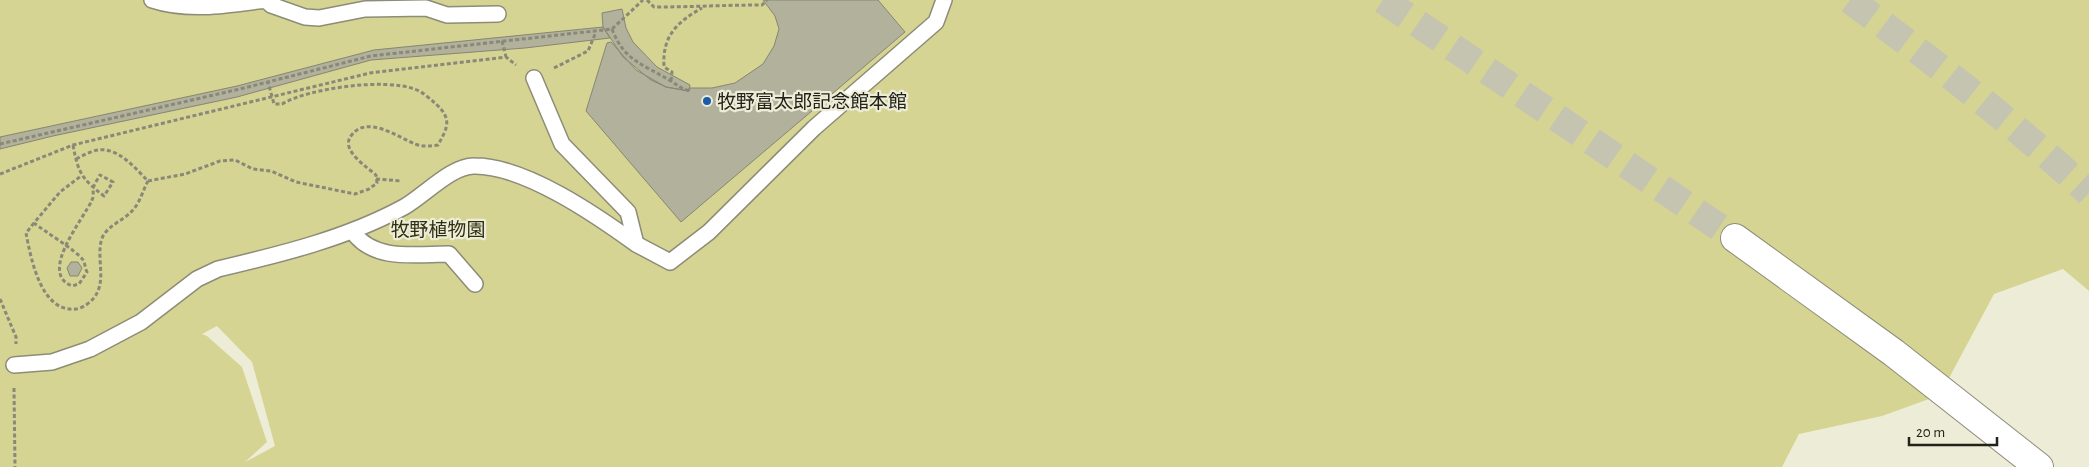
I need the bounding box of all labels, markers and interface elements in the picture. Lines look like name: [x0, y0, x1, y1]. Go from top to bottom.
place label: 牧野富太郎記念館本館: [717, 91, 907, 112]
marker: 牧野富太郎記念館本館: [701, 95, 713, 107]
park label: 牧野植物園: [390, 220, 486, 240]
scale bar: [1909, 414, 1996, 446]
text: 20 m: [1916, 425, 1945, 440]

